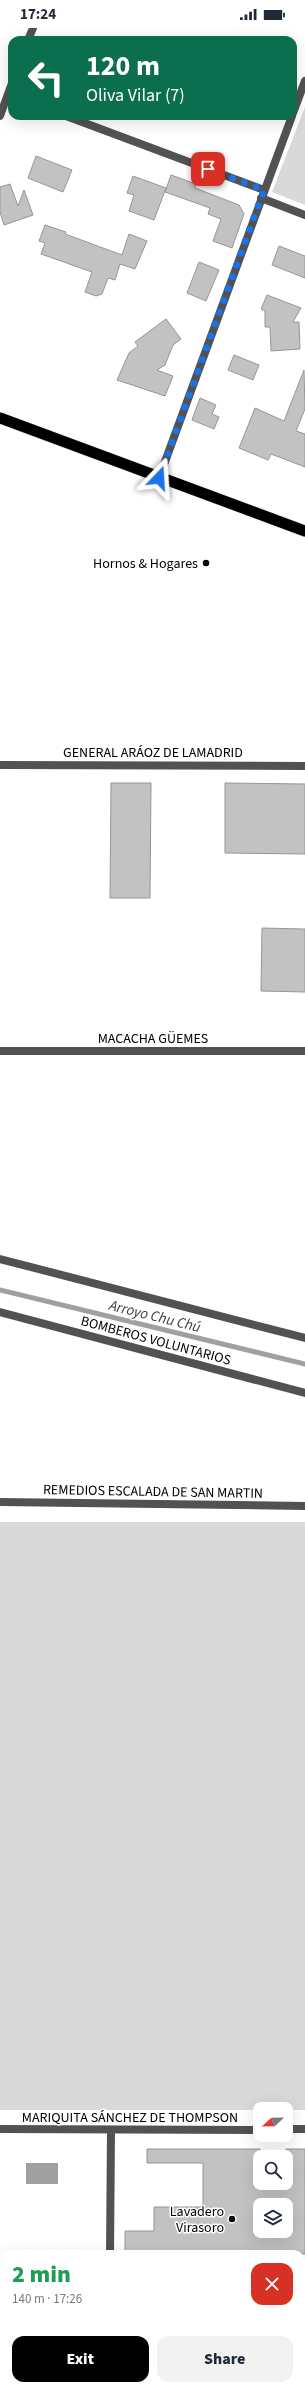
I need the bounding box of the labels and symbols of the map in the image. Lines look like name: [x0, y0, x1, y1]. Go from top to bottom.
pin: [191, 152, 225, 186]
position arrow: [138, 457, 180, 499]
place label: Hornos & Hogares: [93, 554, 198, 574]
marker: Hornos & Hogares: [201, 558, 211, 568]
street label: GENERAL ARÁOZ DE LAMADRID: [63, 743, 243, 763]
street label: MACACHA GÜEMES: [98, 1029, 208, 1049]
water label: Arroyo Chu Chú: [106, 1295, 203, 1338]
street label: BOMBEROS VOLUNTARIOS: [78, 1311, 233, 1371]
street label: REMEDIOS ESCALADA DE SAN MARTIN: [43, 1480, 263, 1504]
north arrow: [253, 2102, 293, 2142]
street label: MARIQUITA SÁNCHEZ DE THOMPSON: [22, 2108, 238, 2128]
place label: Lavadero Virasoro: [170, 2202, 224, 2238]
marker: Lavadero Virasoro: [227, 2214, 237, 2224]

